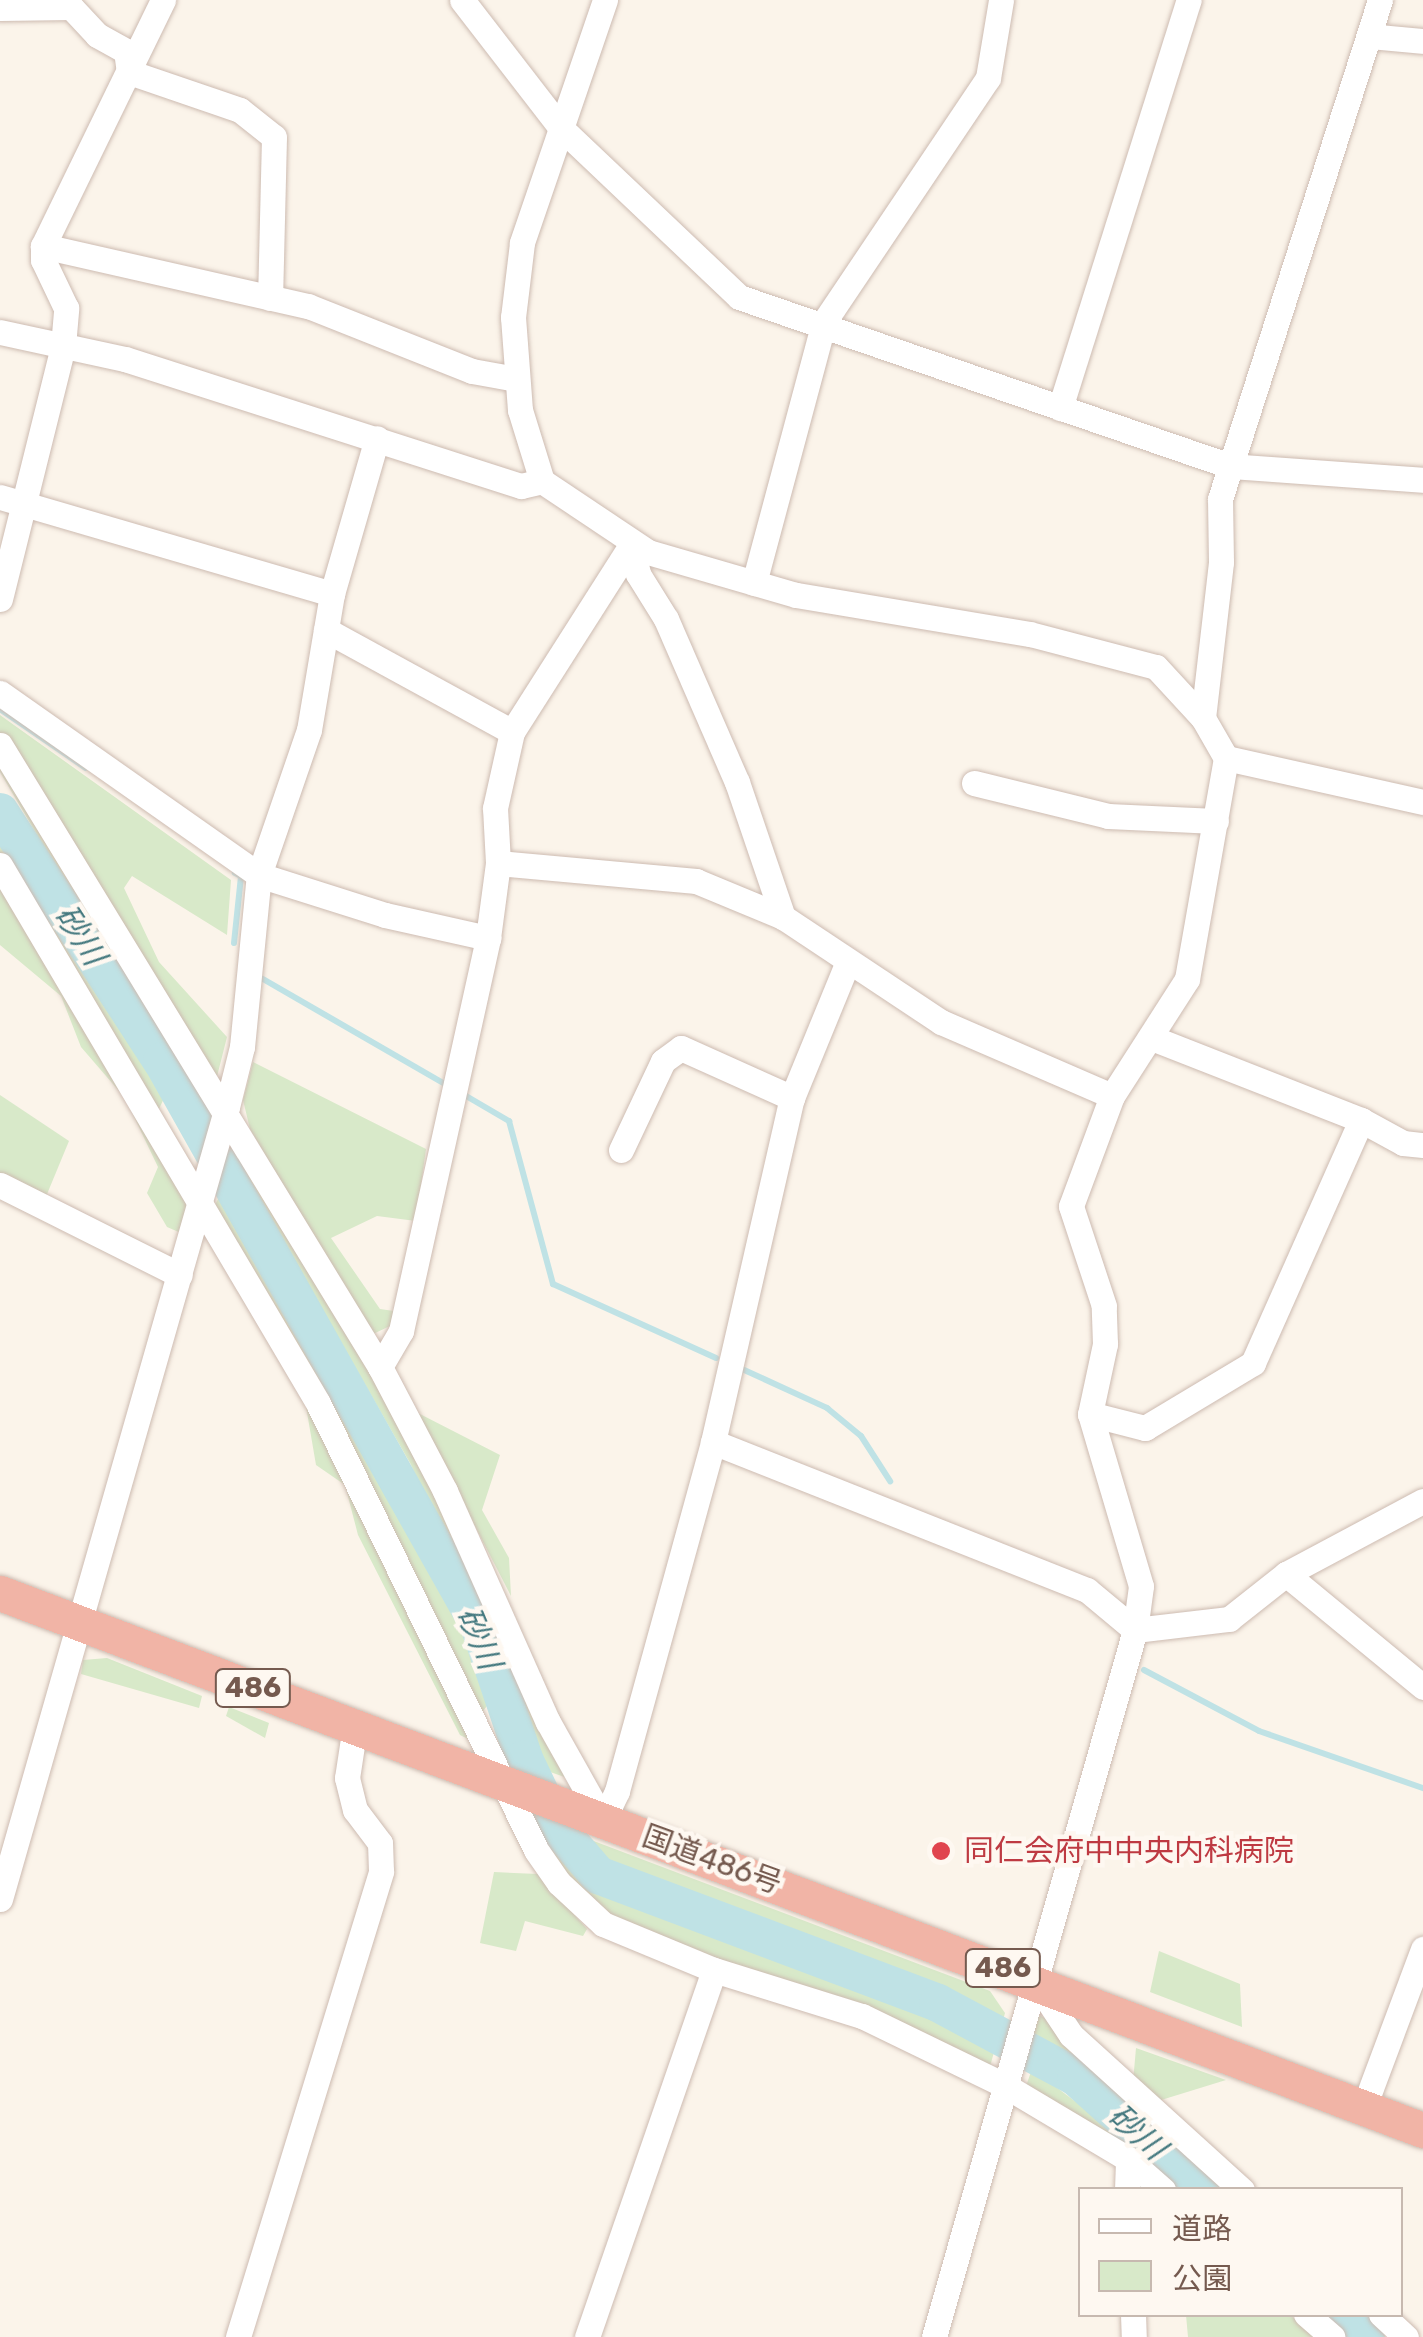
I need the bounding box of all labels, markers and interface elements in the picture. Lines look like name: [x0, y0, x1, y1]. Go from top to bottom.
water label: 砂川: [46, 898, 114, 972]
water label: 砂川: [449, 1601, 509, 1675]
road number: 486: [213, 1665, 293, 1711]
street label: 国道486号: [637, 1818, 787, 1902]
place label: 同仁会府中中央内科病院: [964, 1833, 1294, 1869]
marker: 同仁会府中中央内科病院: [928, 1838, 954, 1864]
road number: 486: [963, 1945, 1043, 1991]
water label: 砂川: [1100, 2096, 1174, 2168]
legend: [1078, 2187, 1403, 2317]
text: 道路: [1172, 2211, 1232, 2247]
text: 公園: [1172, 2261, 1232, 2297]

